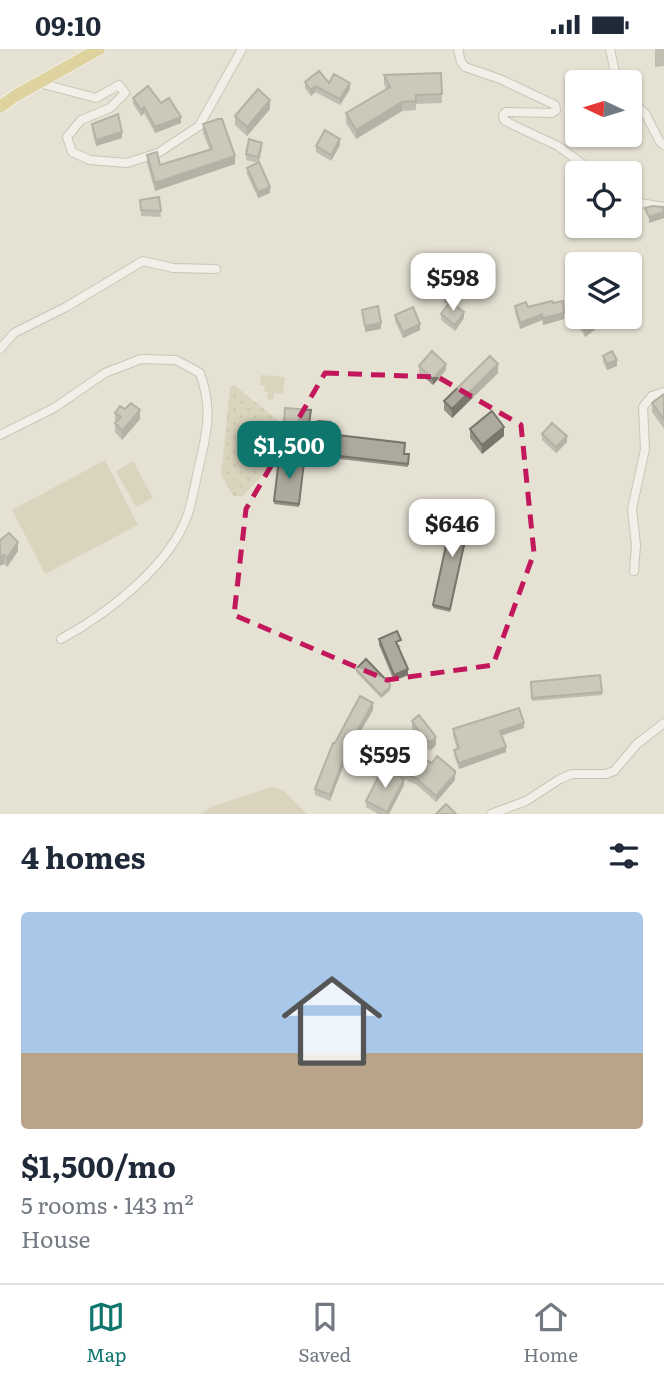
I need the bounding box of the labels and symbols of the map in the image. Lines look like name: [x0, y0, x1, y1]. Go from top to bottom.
north arrow: [565, 70, 642, 147]
pin: $598: [412, 253, 494, 313]
pin: $1,500: [232, 421, 346, 481]
pin: $646: [411, 499, 493, 559]
pin: $595: [344, 731, 426, 790]

